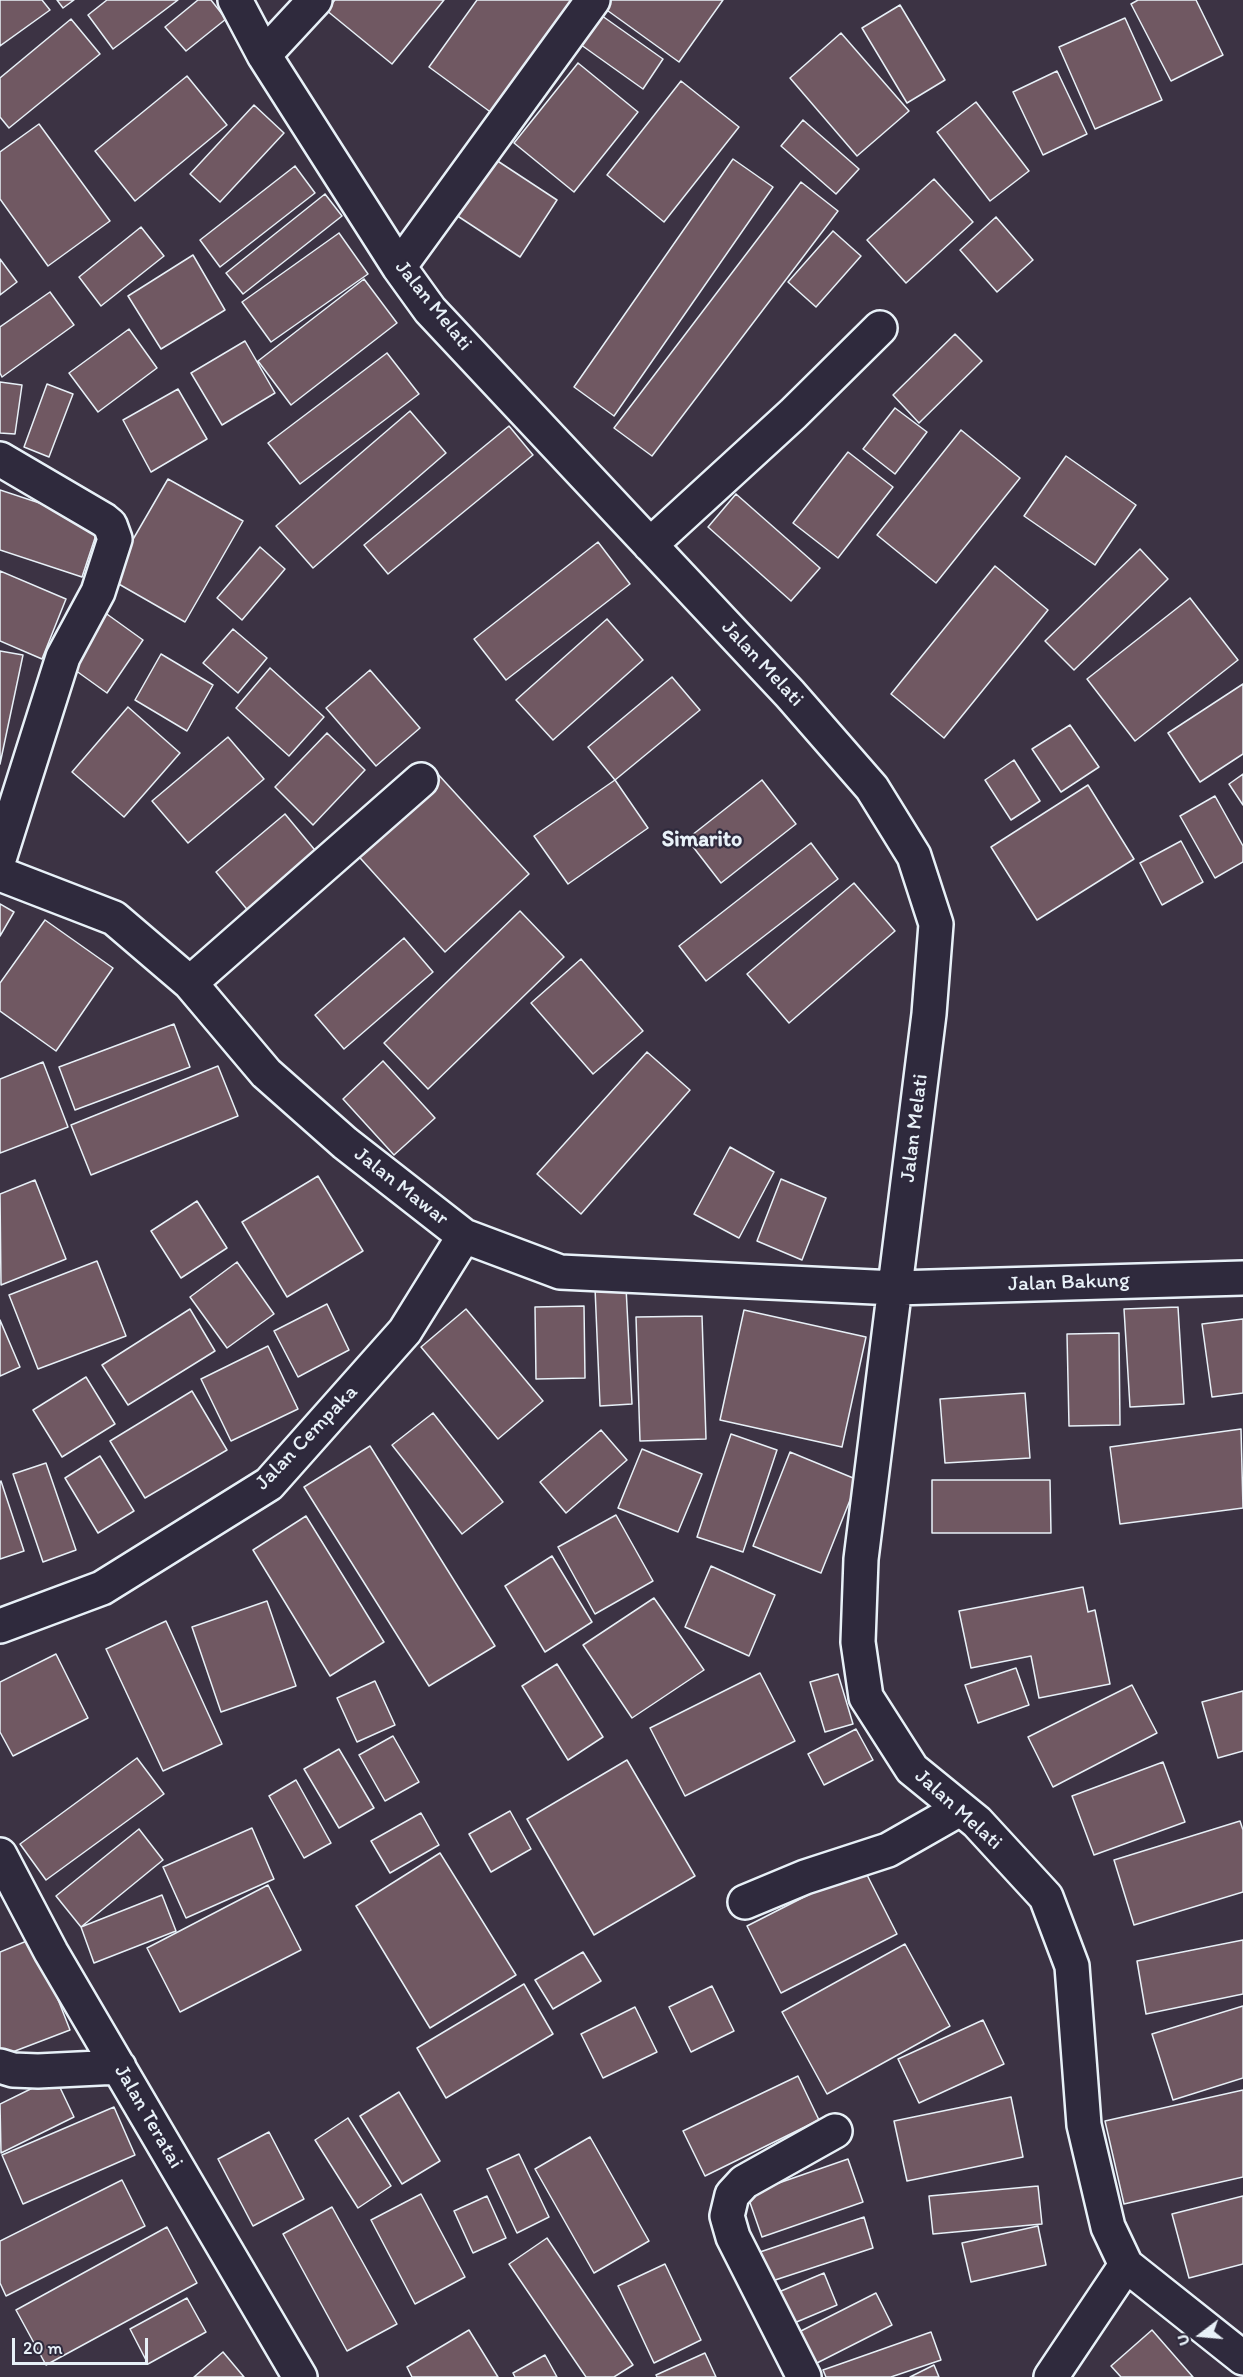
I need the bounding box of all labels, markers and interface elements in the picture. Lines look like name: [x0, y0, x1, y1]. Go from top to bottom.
street label: Jalan Melati: [389, 256, 477, 356]
street label: Jalan Melati: [716, 616, 808, 712]
district label: Simarito: [662, 827, 742, 853]
street label: Jalan Melati: [896, 1072, 934, 1184]
street label: Jalan Mawar: [349, 1142, 453, 1232]
street label: Jalan Bakung: [1008, 1268, 1130, 1298]
street label: Jalan Cempaka: [251, 1380, 363, 1496]
street label: Jalan Melati: [909, 1764, 1007, 1856]
street label: Jalan Teratai: [108, 2061, 188, 2173]
north arrow: [1171, 2305, 1231, 2365]
scale bar: [15, 2326, 152, 2364]
text: U: [1173, 2332, 1194, 2348]
text: 20 m: [23, 2337, 63, 2359]

